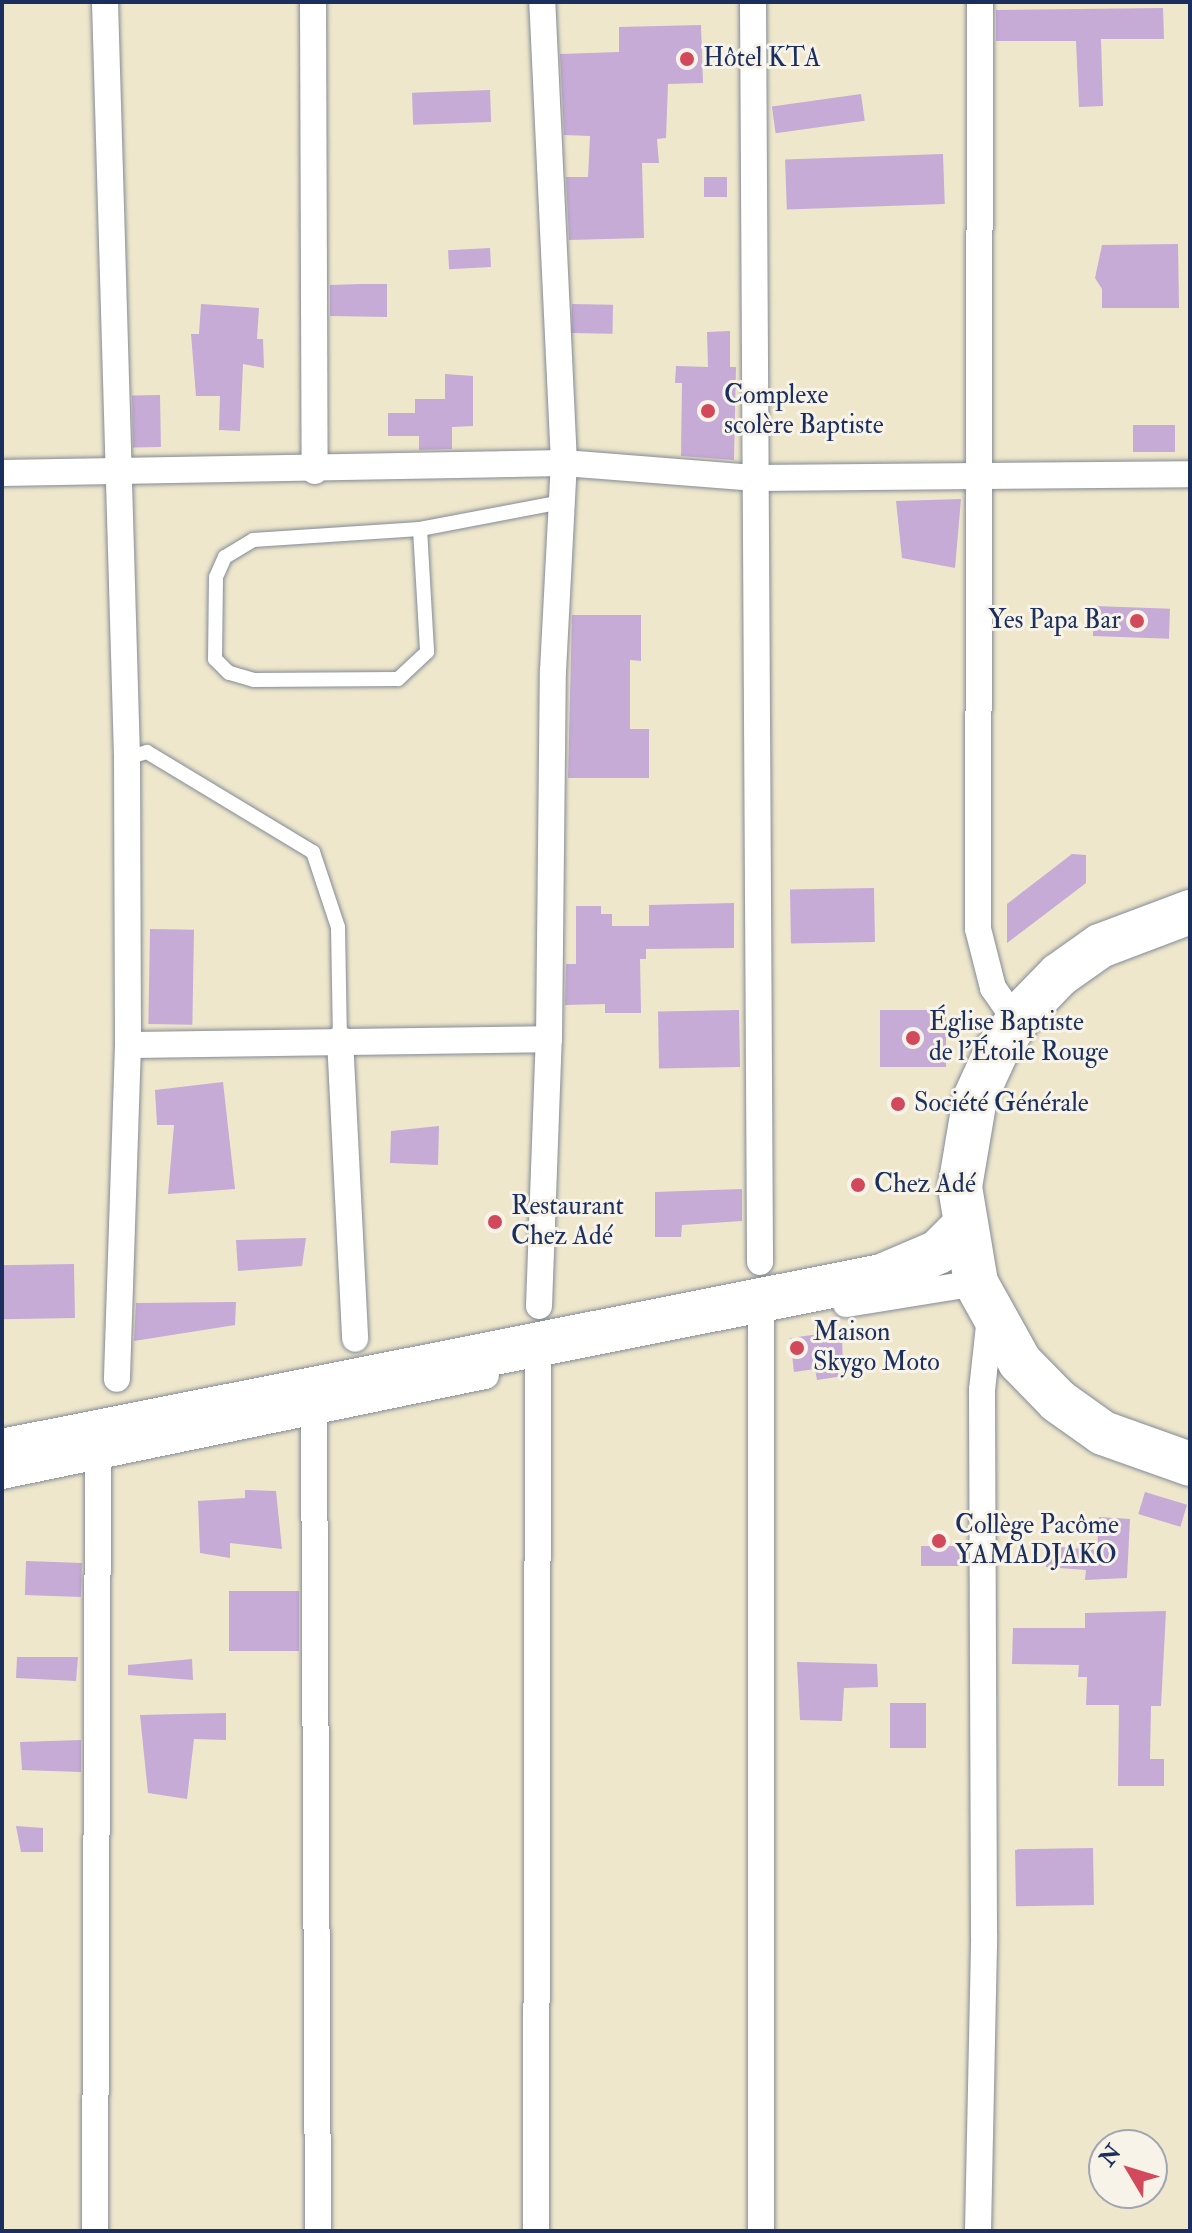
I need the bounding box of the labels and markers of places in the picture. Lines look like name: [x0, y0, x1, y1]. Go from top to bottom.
place label: Hôtel KTA: [703, 43, 821, 75]
marker: Hôtel KTA: [678, 50, 696, 68]
place label: Complexe scolère Baptiste: [724, 380, 884, 442]
marker: Complexe scolère Baptiste: [699, 402, 717, 420]
place label: Yes Papa Bar: [988, 605, 1121, 637]
marker: Yes Papa Bar: [1128, 612, 1146, 630]
place label: Église Baptiste de l'Étoile Rouge: [929, 1007, 1109, 1068]
marker: Église Baptiste de l'Étoile Rouge: [904, 1029, 922, 1047]
place label: Société Générale: [914, 1088, 1089, 1120]
marker: Société Générale: [889, 1095, 907, 1113]
place label: Chez Adé: [874, 1169, 976, 1201]
marker: Chez Adé: [849, 1176, 867, 1194]
place label: Restaurant Chez Adé: [511, 1191, 624, 1252]
marker: Restaurant Chez Adé: [486, 1213, 504, 1231]
place label: Maison Skygo Moto: [813, 1317, 940, 1378]
marker: Maison Skygo Moto: [788, 1339, 806, 1357]
place label: Collège Pacôme YAMADJAKO: [955, 1510, 1119, 1572]
marker: Collège Pacôme YAMADJAKO: [930, 1532, 948, 1550]

